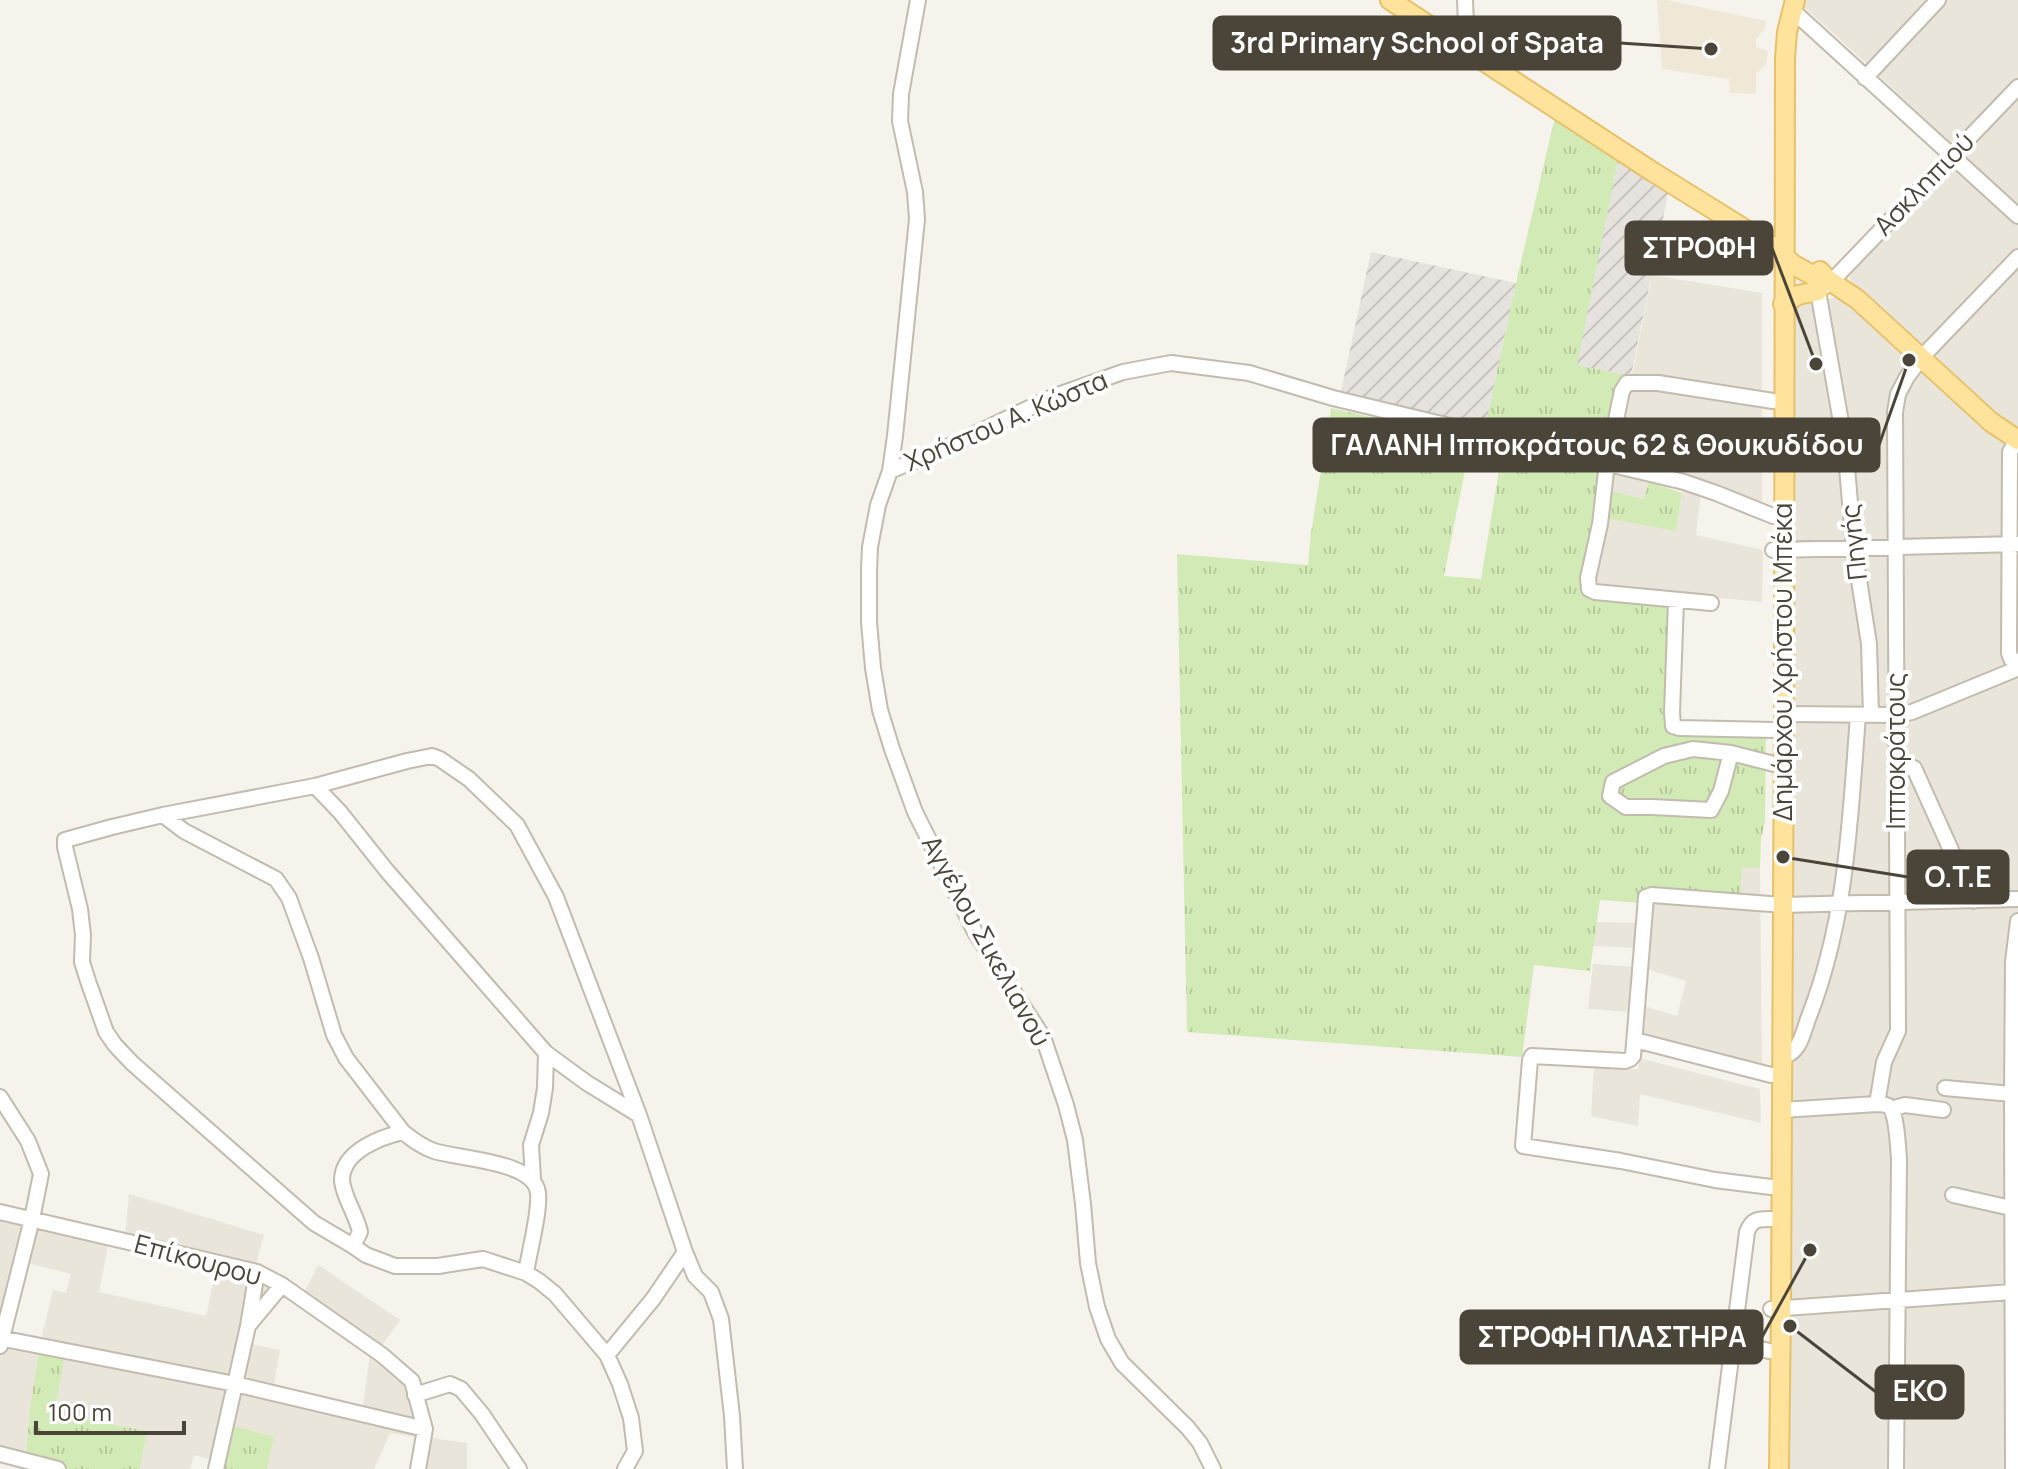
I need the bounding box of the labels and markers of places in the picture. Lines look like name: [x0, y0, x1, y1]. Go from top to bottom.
callout: 3rd Primary School of Spata: [1214, 17, 1620, 69]
callout: ΣΤΡΟΦΗ: [1626, 222, 1772, 274]
callout: ΓΑΛΑΝΗ Ιπποκράτους 62 & Θουκυδίδου: [1314, 419, 1879, 471]
callout: Ο.Τ.Ε: [1908, 851, 2008, 903]
callout: ΣΤΡΟΦΗ ΠΛΑΣΤΗΡΑ: [1461, 1311, 1762, 1363]
callout: ΕΚΟ: [1876, 1366, 1963, 1418]

